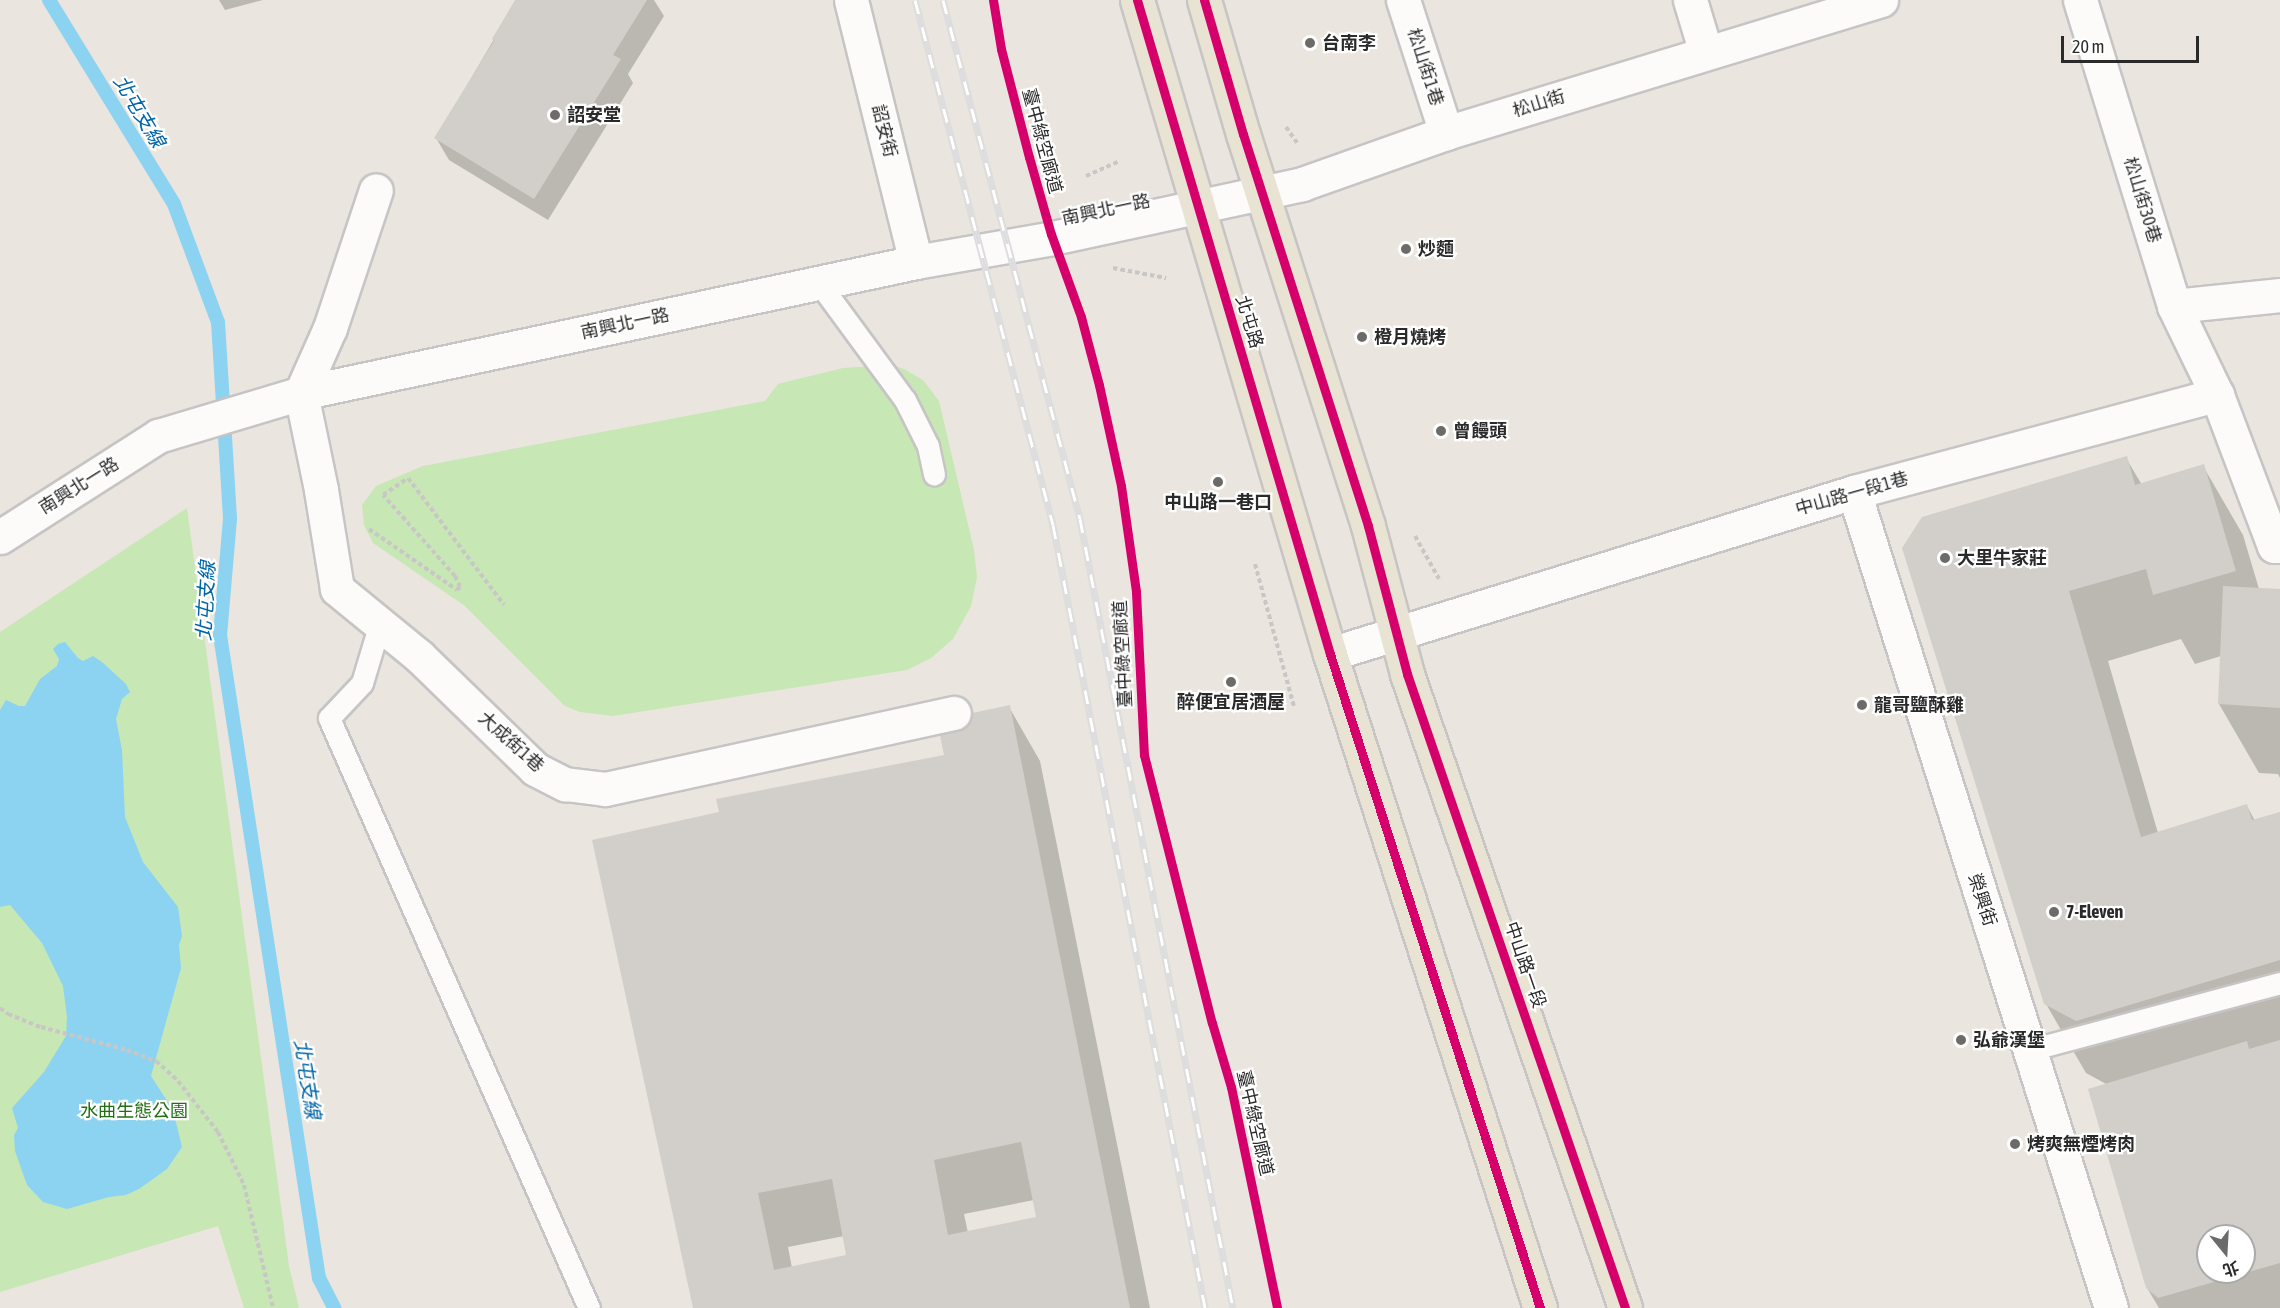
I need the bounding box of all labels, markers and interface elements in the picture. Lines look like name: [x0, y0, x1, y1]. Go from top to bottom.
scale bar: [2064, 24, 2202, 62]
street label: 松山街1巷: [1402, 25, 1448, 109]
place label: 台南李: [1322, 32, 1376, 54]
marker: 台南李: [1303, 36, 1317, 50]
text: 20 m: [2072, 36, 2104, 57]
water label: 北屯支線: [109, 71, 171, 151]
street label: 臺中綠空廊道: [1018, 86, 1066, 196]
street label: 松山街: [1510, 86, 1568, 122]
street label: 詔安街: [867, 102, 901, 160]
place label: 詔安堂: [567, 104, 621, 126]
marker: 詔安堂: [548, 108, 562, 122]
street label: 松山街30巷: [2119, 154, 2165, 246]
street label: 南興北一路: [1060, 190, 1152, 230]
place label: 炒麵: [1418, 238, 1454, 260]
marker: 炒麵: [1399, 242, 1413, 256]
street label: 北屯路: [1231, 293, 1267, 351]
street label: 南興北一路: [579, 304, 671, 344]
place label: 橙月燒烤: [1374, 326, 1446, 348]
marker: 橙月燒烤: [1355, 330, 1369, 344]
place label: 曾饅頭: [1453, 420, 1507, 442]
marker: 曾饅頭: [1434, 424, 1448, 438]
street label: 南興北一路: [35, 453, 123, 519]
street label: 中山路一段1巷: [1793, 468, 1911, 520]
marker: 中山路一巷口: [1211, 475, 1225, 489]
place label: 中山路一巷口: [1164, 491, 1272, 513]
place label: 大里牛家莊: [1957, 547, 2047, 569]
marker: 大里牛家莊: [1938, 551, 1952, 565]
water label: 北屯支線: [191, 560, 219, 642]
street label: 臺中綠空廊道: [1109, 600, 1137, 708]
marker: 醉便宜居酒屋: [1224, 675, 1238, 689]
place label: 醉便宜居酒屋: [1177, 691, 1285, 713]
place label: 龍哥鹽酥雞: [1874, 694, 1964, 716]
marker: 龍哥鹽酥雞: [1855, 698, 1869, 712]
street label: 大成街1巷: [474, 707, 548, 777]
street label: 榮興街: [1963, 871, 2001, 929]
place label: 7-Eleven: [2066, 901, 2123, 923]
marker: 7-Eleven: [2047, 905, 2061, 919]
street label: 中山路一段: [1500, 919, 1550, 1011]
place label: 弘爺漢堡: [1973, 1029, 2045, 1051]
marker: 弘爺漢堡: [1954, 1033, 1968, 1047]
water label: 北屯支線: [290, 1038, 326, 1120]
street label: 臺中綠空廊道: [1232, 1068, 1278, 1178]
park label: 水曲生態公園: [80, 1100, 188, 1122]
place label: 烤爽無煙烤肉: [2027, 1133, 2135, 1155]
marker: 烤爽無煙烤肉: [2008, 1137, 2022, 1151]
north arrow: [2196, 1224, 2256, 1284]
text: 北: [2221, 1258, 2241, 1280]

